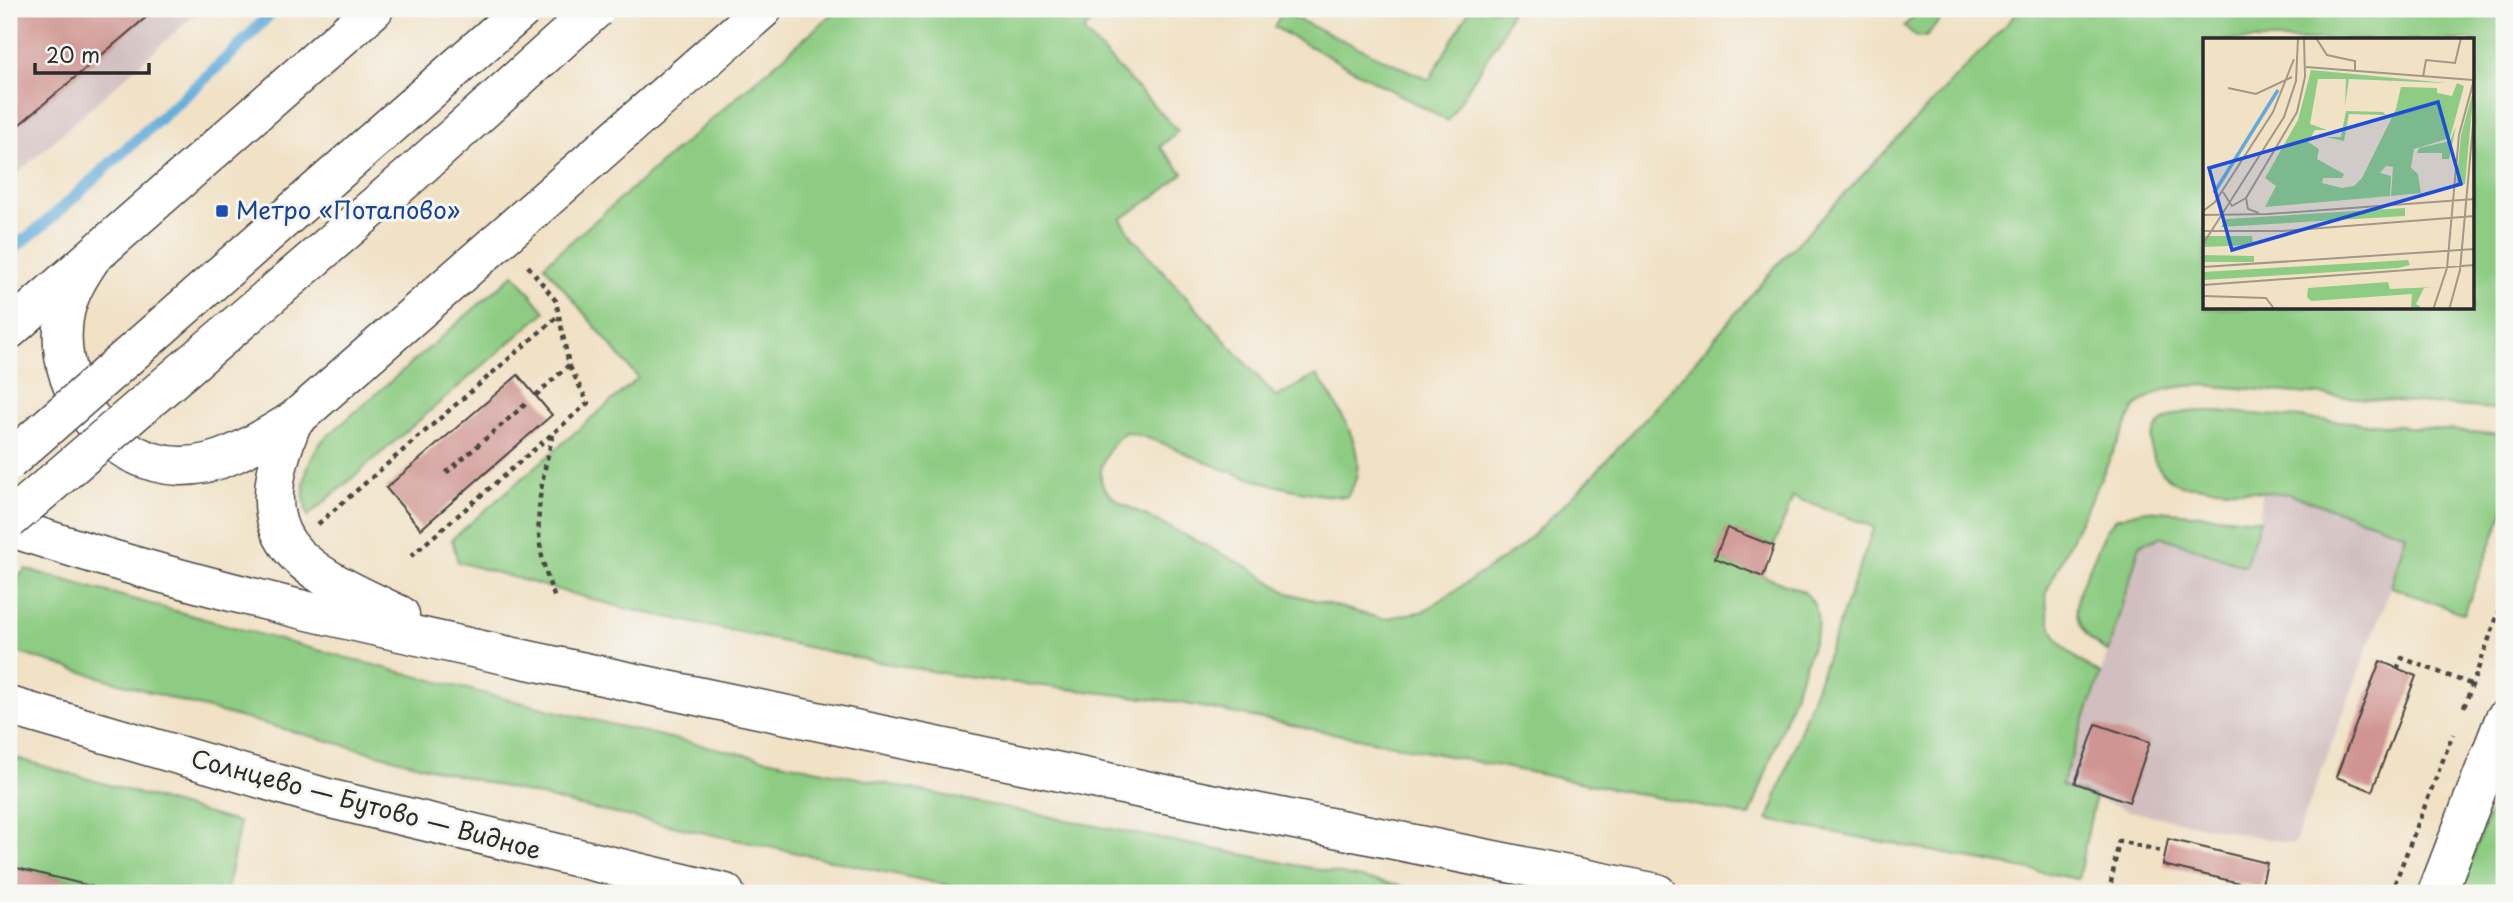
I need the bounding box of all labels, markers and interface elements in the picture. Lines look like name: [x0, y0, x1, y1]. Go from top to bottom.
scale bar: [35, 32, 149, 76]
text: 20 m: [46, 38, 100, 70]
inset map: [2203, 38, 2474, 310]
place label: Метро «Потапово»: [236, 191, 460, 227]
marker: Метро «Потапово»: [214, 203, 230, 219]
street label: Солнцево — Бутово — Видное: [187, 739, 546, 867]

